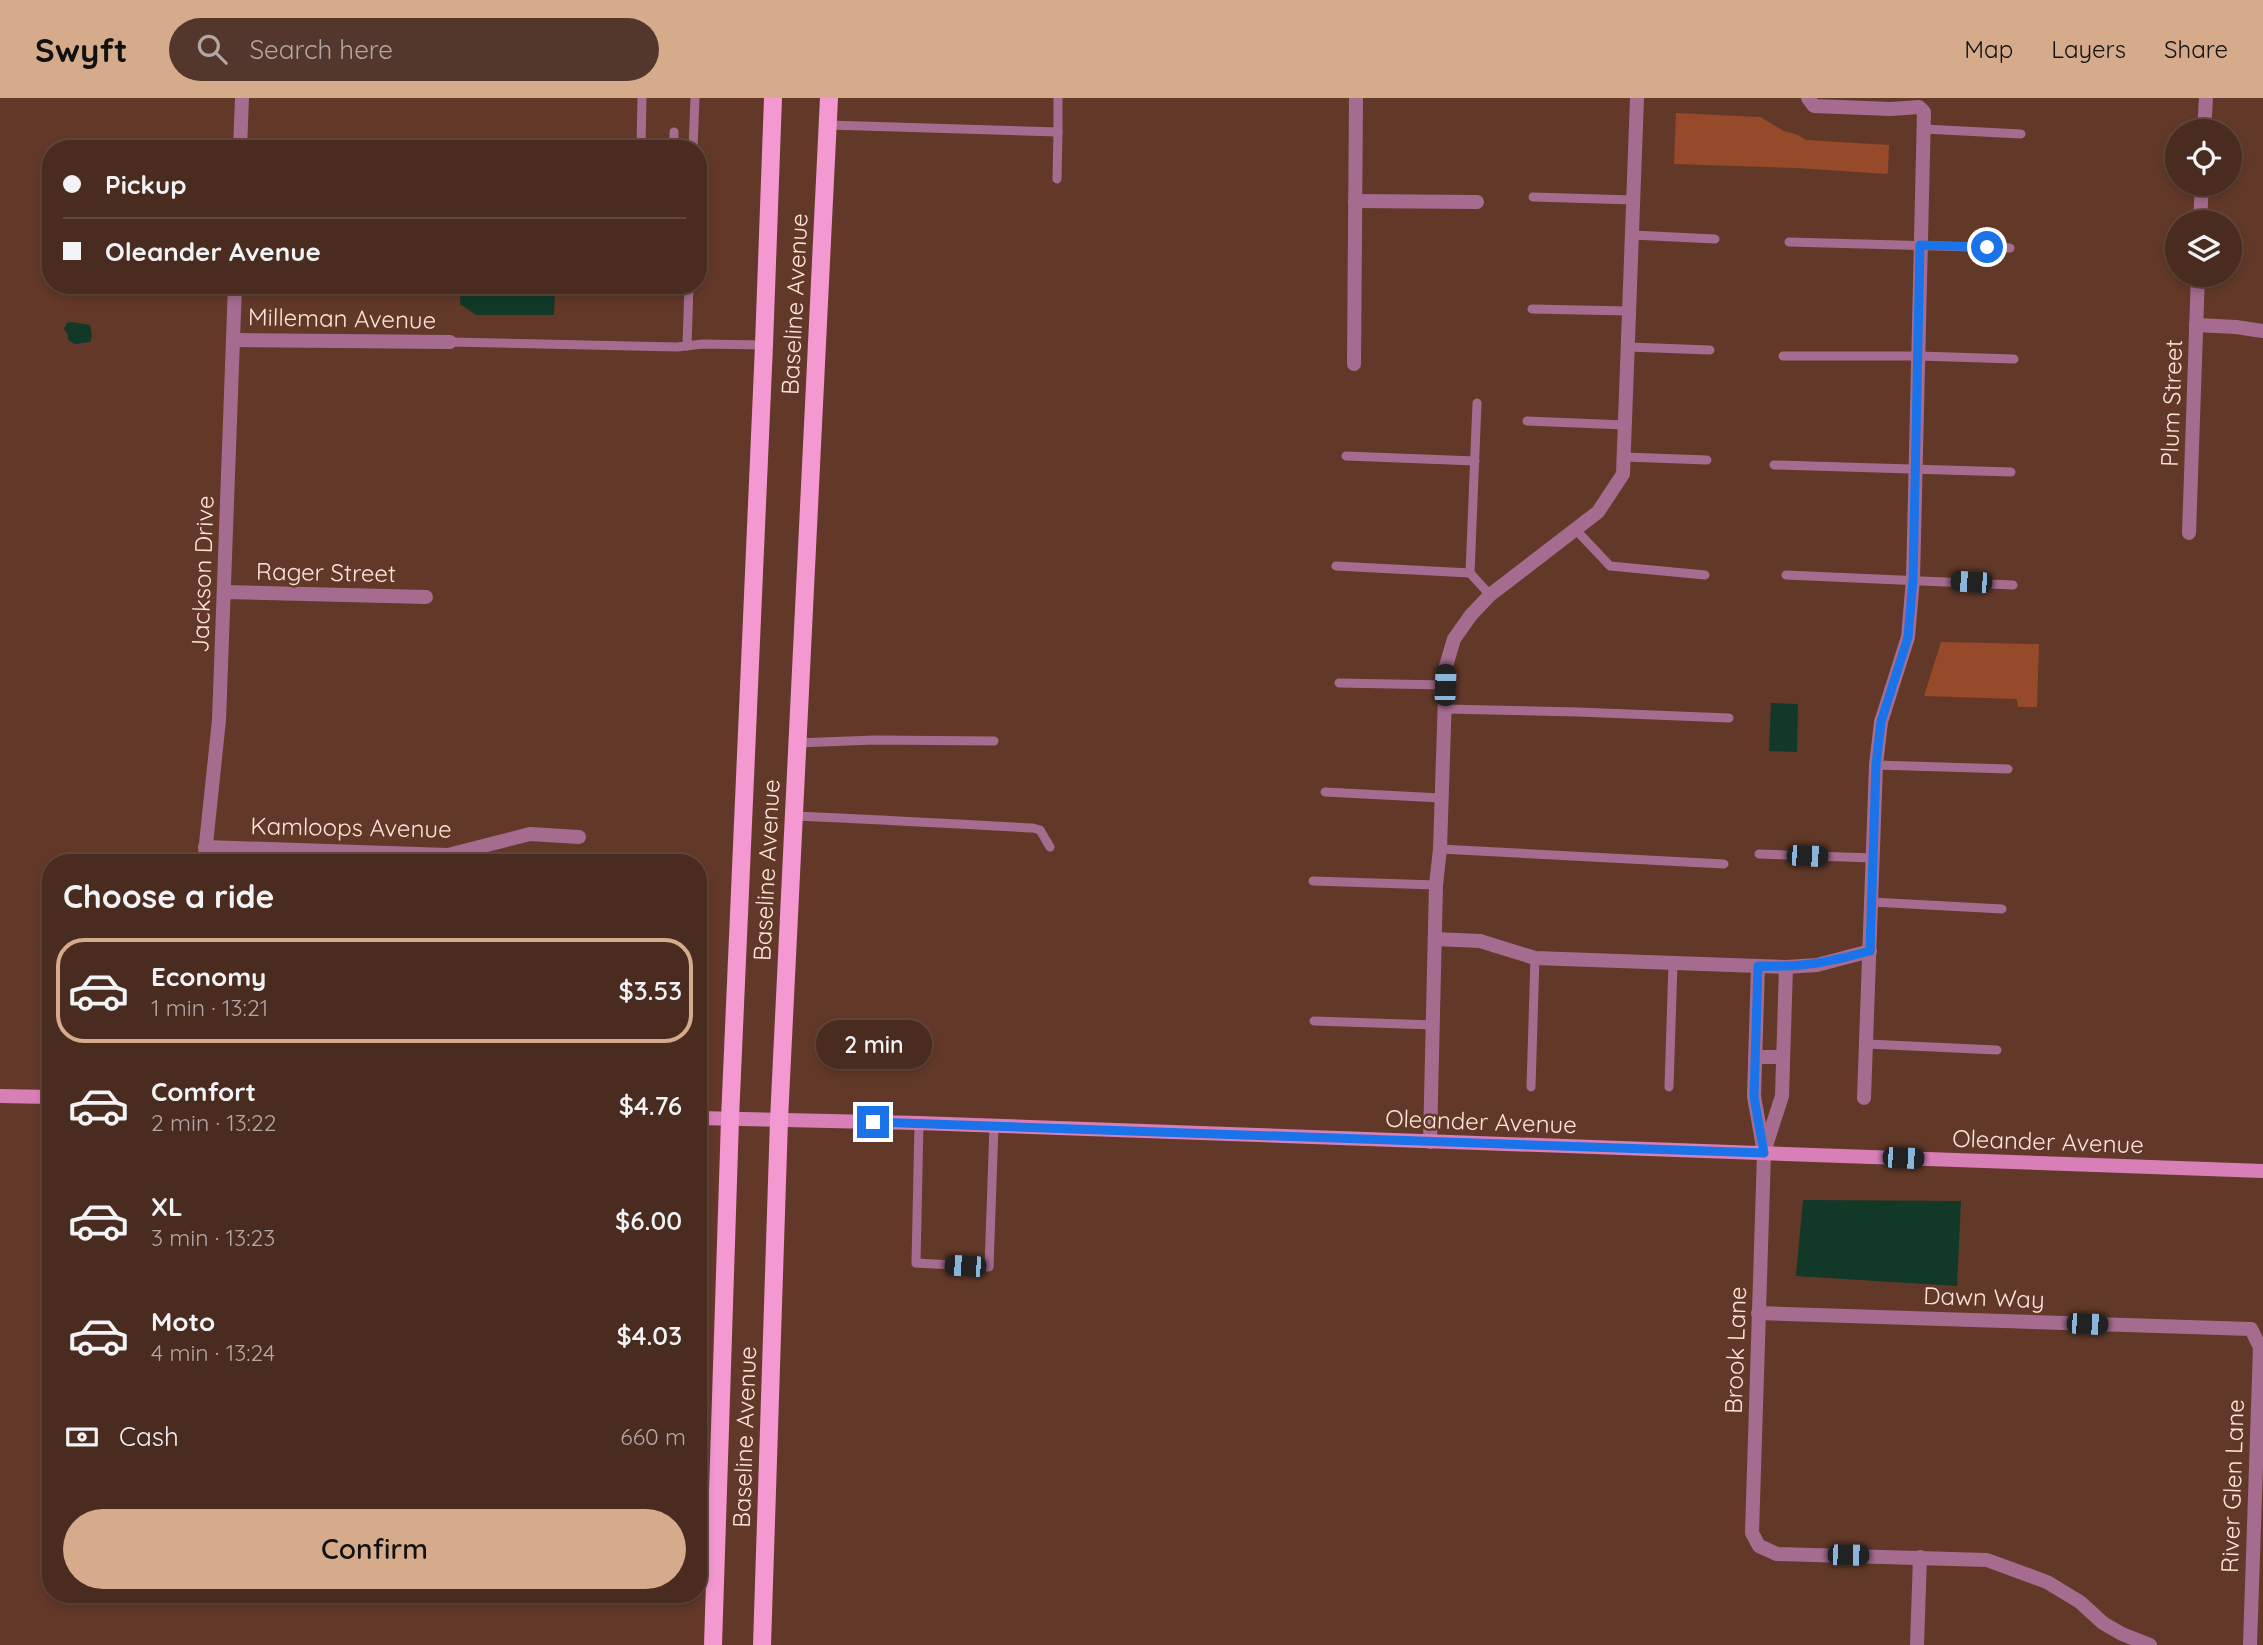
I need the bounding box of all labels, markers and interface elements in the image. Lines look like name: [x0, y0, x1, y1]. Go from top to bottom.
search box: [169, 18, 659, 81]
text: Swyft: [35, 29, 127, 70]
icon: search: [193, 30, 231, 68]
text: Search here: [249, 33, 393, 66]
text: Map: [1964, 34, 2013, 64]
text: Layers: [2051, 34, 2126, 64]
text: Share: [2164, 34, 2228, 64]
map controls: [2165, 119, 2242, 287]
button: locate: [2165, 119, 2242, 196]
text: Pickup: [105, 168, 187, 201]
button: layers: [2165, 210, 2242, 287]
street label: Baseline Avenue: [774, 212, 814, 396]
route start: [1971, 231, 2003, 263]
text: Oleander Avenue: [105, 235, 321, 268]
street label: Milleman Avenue: [248, 301, 436, 335]
street label: Plum Street: [2154, 339, 2188, 467]
street label: Jackson Drive: [184, 495, 220, 653]
street label: Rager Street: [256, 556, 396, 588]
car: [1950, 570, 1993, 594]
car: [1434, 664, 1457, 706]
street label: Baseline Avenue: [746, 778, 786, 962]
street label: Kamloops Avenue: [250, 810, 452, 844]
car: [1786, 845, 1829, 867]
text: Choose a ride: [63, 876, 275, 916]
icon: car: [67, 959, 130, 1022]
text: Economy: [151, 960, 266, 993]
text: $3.53: [618, 974, 682, 1007]
text: 1 min · 13:21: [151, 993, 268, 1022]
callout: 2 min: [815, 1020, 931, 1070]
text: 2 min: [844, 1030, 904, 1059]
icon: car: [67, 1074, 130, 1137]
text: Comfort: [151, 1075, 256, 1108]
text: $4.76: [619, 1089, 682, 1122]
street label: Oleander Avenue: [1385, 1103, 1577, 1139]
route end: [857, 1106, 889, 1138]
text: 2 min · 13:22: [151, 1108, 277, 1137]
street label: Oleander Avenue: [1952, 1123, 2144, 1159]
car: [1882, 1147, 1925, 1169]
icon: car: [67, 1189, 130, 1252]
text: XL: [151, 1190, 183, 1223]
text: $6.00: [615, 1204, 682, 1237]
text: 3 min · 13:23: [151, 1223, 275, 1252]
car: [944, 1254, 987, 1278]
street label: Dawn Way: [1923, 1280, 2045, 1314]
street label: Brook Lane: [1718, 1286, 1752, 1414]
icon: car: [67, 1304, 130, 1367]
text: Moto: [151, 1305, 215, 1338]
car: [2066, 1313, 2109, 1335]
text: $4.03: [616, 1319, 682, 1352]
text: 4 min · 13:24: [151, 1338, 275, 1367]
street label: Baseline Avenue: [726, 1346, 762, 1528]
street label: River Glen Lane: [2214, 1399, 2250, 1573]
icon: cash: [63, 1418, 101, 1456]
text: Cash: [119, 1420, 179, 1453]
text: 660 m: [620, 1422, 686, 1451]
button: Confirm: [63, 1509, 686, 1589]
car: [1827, 1544, 1870, 1566]

